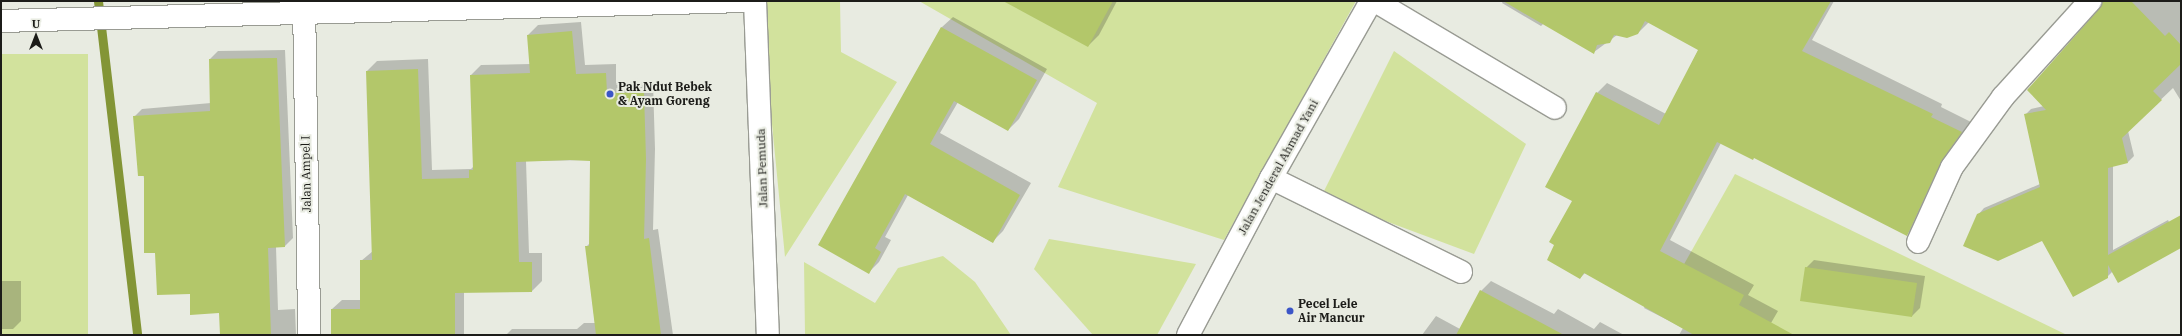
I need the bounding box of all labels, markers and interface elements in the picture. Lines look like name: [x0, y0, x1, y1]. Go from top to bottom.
north arrow: [16, 16, 56, 56]
text: U: [32, 17, 40, 31]
place label: Pak Ndut Bebek & Ayam Goreng: [618, 80, 712, 108]
marker: Pak Ndut Bebek & Ayam Goreng: [605, 89, 615, 99]
street label: Jalan Jenderal Ahmad Yani: [1235, 97, 1321, 237]
street label: Jalan Pemuda: [753, 128, 771, 208]
street label: Jalan Ampel I: [298, 136, 314, 212]
place label: Pecel Lele Air Mancur: [1298, 297, 1365, 325]
marker: Pecel Lele Air Mancur: [1285, 306, 1295, 316]

